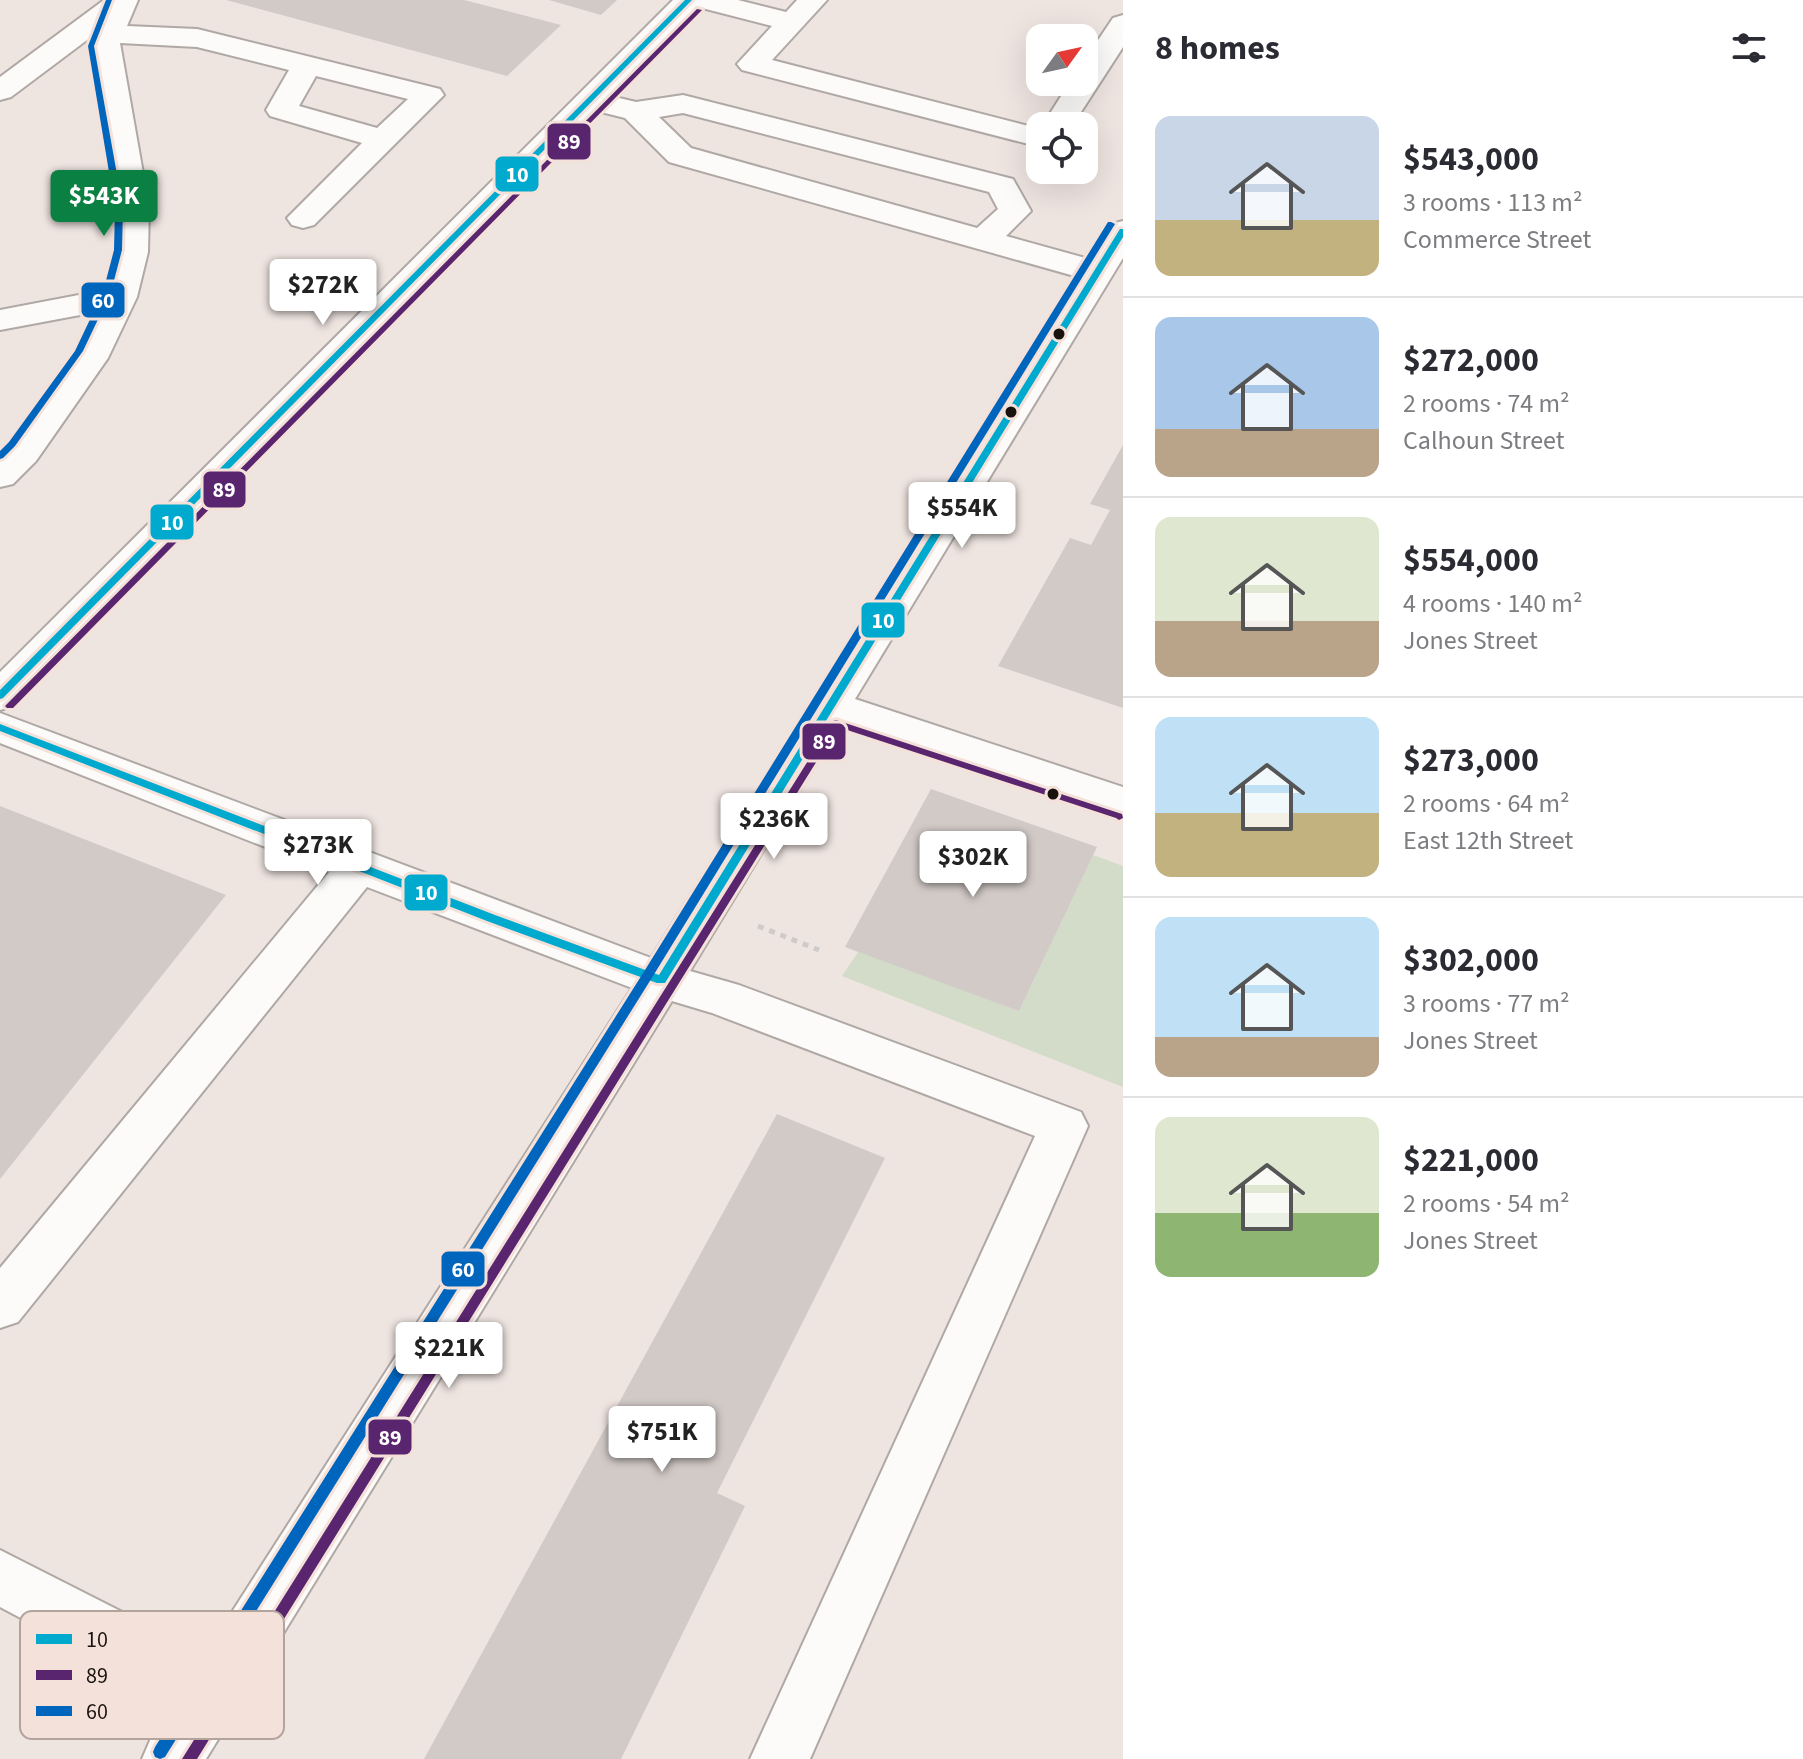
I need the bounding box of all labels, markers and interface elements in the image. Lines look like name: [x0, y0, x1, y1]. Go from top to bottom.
north arrow: [1026, 24, 1098, 96]
map controls: [1026, 24, 1098, 184]
text: 8 homes: [1155, 24, 1280, 73]
icon: filters: [1727, 26, 1771, 70]
button: locate: [1026, 112, 1098, 184]
line badge: 89: [546, 122, 592, 161]
text: 89: [557, 126, 581, 158]
text: $543,000: [1403, 135, 1539, 184]
icon: home: [1219, 148, 1315, 244]
line badge: 10: [494, 155, 540, 193]
text: 10: [505, 159, 529, 191]
pin: $543K: [48, 170, 160, 238]
text: $543K: [69, 177, 139, 214]
text: 3 rooms · 113 m²: [1403, 184, 1582, 221]
text: Commerce Street: [1403, 221, 1591, 258]
pin: $272K: [267, 259, 379, 327]
text: $272K: [288, 266, 358, 303]
line badge: 60: [80, 281, 126, 319]
text: 60: [91, 285, 115, 317]
unlabelled marker: [1051, 326, 1067, 342]
text: $272,000: [1403, 336, 1539, 385]
icon: home: [1219, 349, 1315, 445]
text: 2 rooms · 74 m²: [1403, 385, 1570, 422]
unlabelled marker: [1003, 404, 1019, 420]
text: Calhoun Street: [1403, 422, 1565, 459]
line badge: 89: [202, 470, 247, 509]
text: 89: [212, 474, 236, 506]
pin: $554K: [906, 482, 1018, 550]
text: $554K: [927, 489, 997, 526]
line badge: 10: [149, 503, 195, 541]
text: 10: [160, 507, 184, 539]
text: $554,000: [1403, 536, 1539, 585]
icon: home: [1219, 549, 1315, 645]
text: 4 rooms · 140 m²: [1403, 585, 1582, 622]
line badge: 10: [860, 601, 906, 639]
text: 10: [871, 605, 895, 637]
text: Jones Street: [1403, 622, 1538, 659]
line badge: 89: [801, 722, 847, 761]
text: 89: [812, 726, 836, 758]
text: $273,000: [1403, 736, 1539, 785]
icon: home: [1219, 749, 1315, 845]
text: 2 rooms · 64 m²: [1403, 785, 1570, 822]
unlabelled marker: [1045, 786, 1061, 802]
pin: $236K: [718, 793, 830, 861]
text: $236K: [739, 800, 809, 837]
pin: $273K: [262, 819, 374, 887]
text: East 12th Street: [1403, 822, 1573, 859]
text: $273K: [283, 826, 353, 863]
pin: $302K: [917, 831, 1029, 899]
text: $302K: [938, 838, 1008, 875]
line badge: 10: [403, 873, 449, 912]
text: 10: [414, 877, 438, 909]
text: $302,000: [1403, 936, 1539, 985]
icon: home: [1219, 949, 1315, 1045]
text: 3 rooms · 77 m²: [1403, 985, 1570, 1022]
text: Jones Street: [1403, 1022, 1538, 1059]
text: $221,000: [1403, 1136, 1539, 1185]
icon: home: [1219, 1149, 1315, 1245]
text: 2 rooms · 54 m²: [1403, 1185, 1570, 1222]
text: Jones Street: [1403, 1222, 1538, 1259]
line badge: 60: [440, 1250, 486, 1288]
text: 60: [451, 1254, 475, 1286]
pin: $221K: [393, 1322, 505, 1390]
text: $221K: [414, 1329, 484, 1366]
pin: $751K: [606, 1406, 718, 1474]
text: $751K: [627, 1413, 697, 1450]
line badge: 89: [367, 1418, 413, 1456]
text: 89: [378, 1422, 402, 1454]
legend: [20, 1611, 284, 1739]
text: 10: [86, 1624, 108, 1656]
text: 89: [86, 1660, 108, 1692]
text: 60: [86, 1696, 108, 1728]

